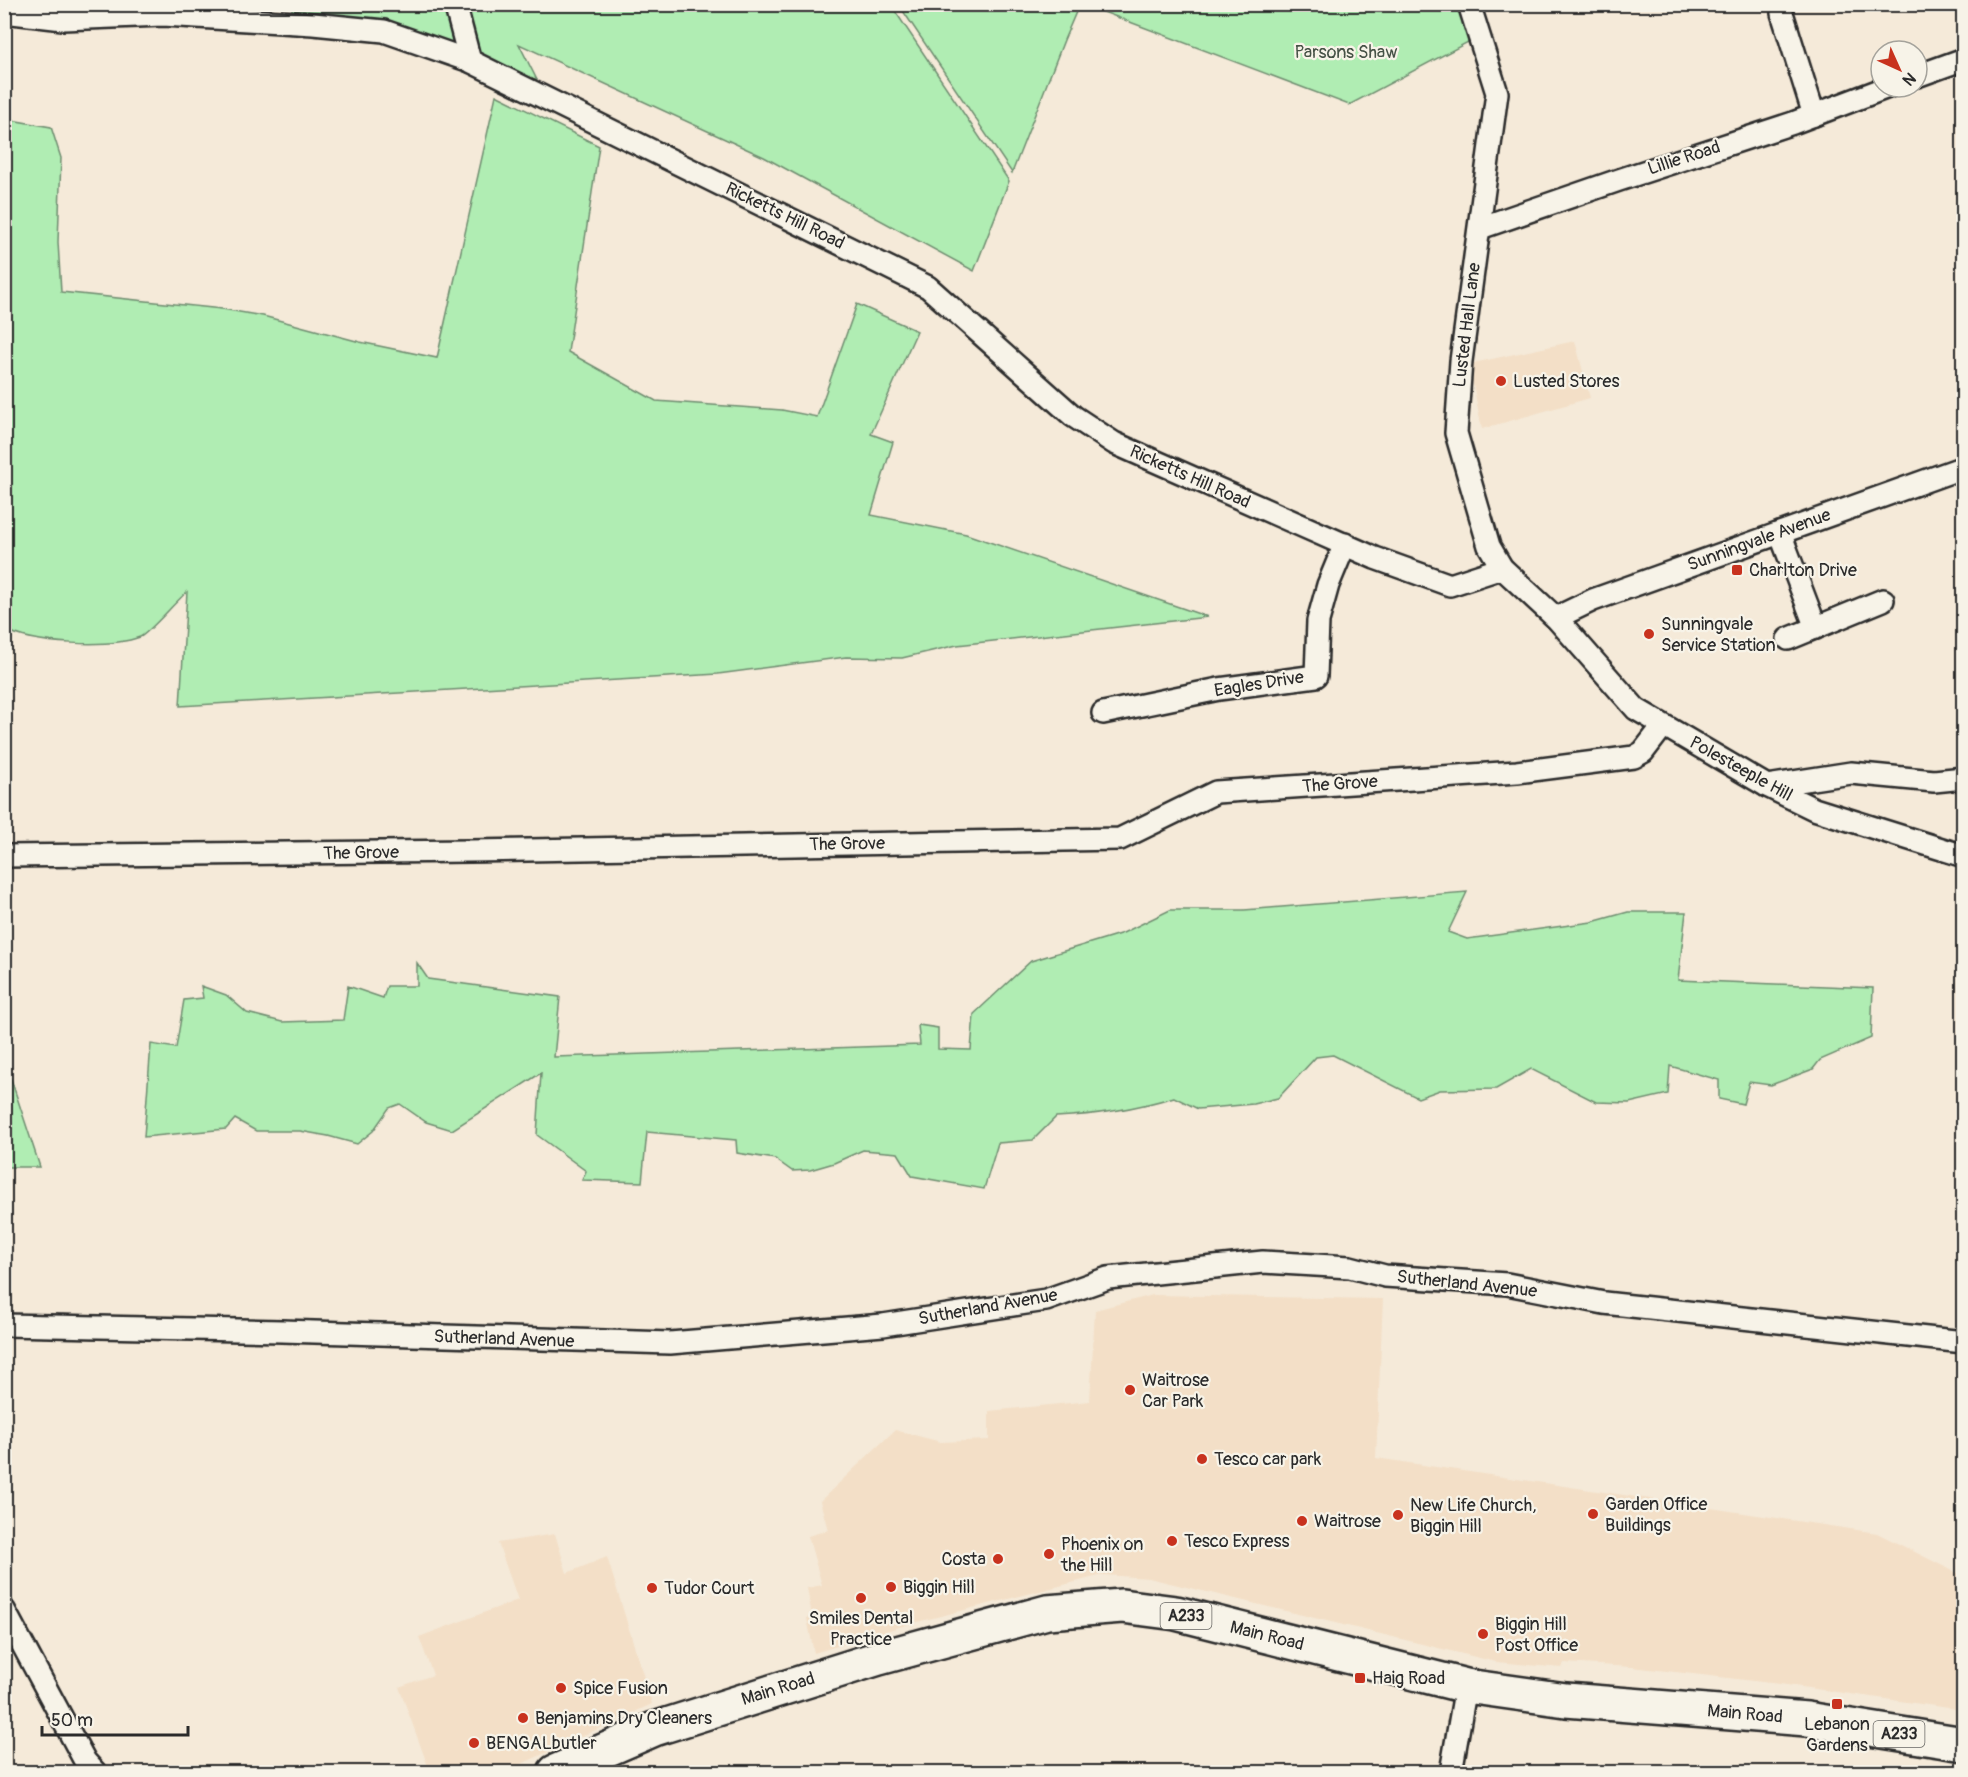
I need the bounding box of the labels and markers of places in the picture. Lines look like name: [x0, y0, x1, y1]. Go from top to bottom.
place label: Lusted Stores: [1513, 370, 1620, 393]
marker: Lusted Stores: [1494, 374, 1508, 388]
place label: Charlton Drive: [1749, 559, 1857, 582]
marker: Charlton Drive: [1730, 563, 1744, 577]
place label: Sunningvale Service Station: [1661, 613, 1776, 657]
marker: Sunningvale Service Station: [1642, 627, 1656, 641]
place label: Waitrose Car Park: [1142, 1369, 1209, 1413]
marker: Waitrose Car Park: [1123, 1383, 1137, 1397]
place label: Tesco car park: [1214, 1448, 1322, 1471]
marker: Tesco car park: [1195, 1452, 1209, 1466]
place label: Garden Office Buildings: [1605, 1493, 1708, 1537]
place label: New Life Church, Biggin Hill: [1410, 1494, 1537, 1538]
marker: Garden Office Buildings: [1586, 1507, 1600, 1521]
marker: New Life Church, Biggin Hill: [1391, 1508, 1405, 1522]
place label: Waitrose: [1314, 1510, 1381, 1533]
marker: Waitrose: [1295, 1514, 1309, 1528]
place label: Tesco Express: [1184, 1530, 1290, 1553]
place label: Phoenix on the Hill: [1060, 1533, 1144, 1577]
marker: Tesco Express: [1165, 1534, 1179, 1548]
marker: Phoenix on the Hill: [1042, 1547, 1056, 1561]
place label: Costa: [942, 1548, 986, 1571]
marker: Costa: [991, 1552, 1005, 1566]
place label: Biggin Hill: [903, 1576, 975, 1599]
place label: Tudor Court: [664, 1577, 755, 1600]
marker: Biggin Hill: [884, 1580, 898, 1594]
marker: Tudor Court: [645, 1581, 659, 1595]
marker: Smiles Dental Practice: [854, 1591, 868, 1605]
place label: Smiles Dental Practice: [809, 1607, 913, 1651]
place label: Biggin Hill Post Office: [1495, 1613, 1578, 1657]
marker: Biggin Hill Post Office: [1476, 1627, 1490, 1641]
place label: Haig Road: [1372, 1667, 1445, 1690]
marker: Haig Road: [1353, 1671, 1367, 1685]
place label: Spice Fusion: [573, 1677, 668, 1700]
marker: Spice Fusion: [554, 1681, 568, 1695]
marker: Lebanon Gardens: [1830, 1697, 1844, 1711]
place label: Benjamins Dry Cleaners: [535, 1707, 712, 1730]
marker: Benjamins Dry Cleaners: [516, 1711, 530, 1725]
place label: Lebanon Gardens: [1804, 1713, 1870, 1757]
place label: BENGALbutler: [486, 1732, 597, 1755]
marker: BENGALbutler: [467, 1736, 481, 1750]

